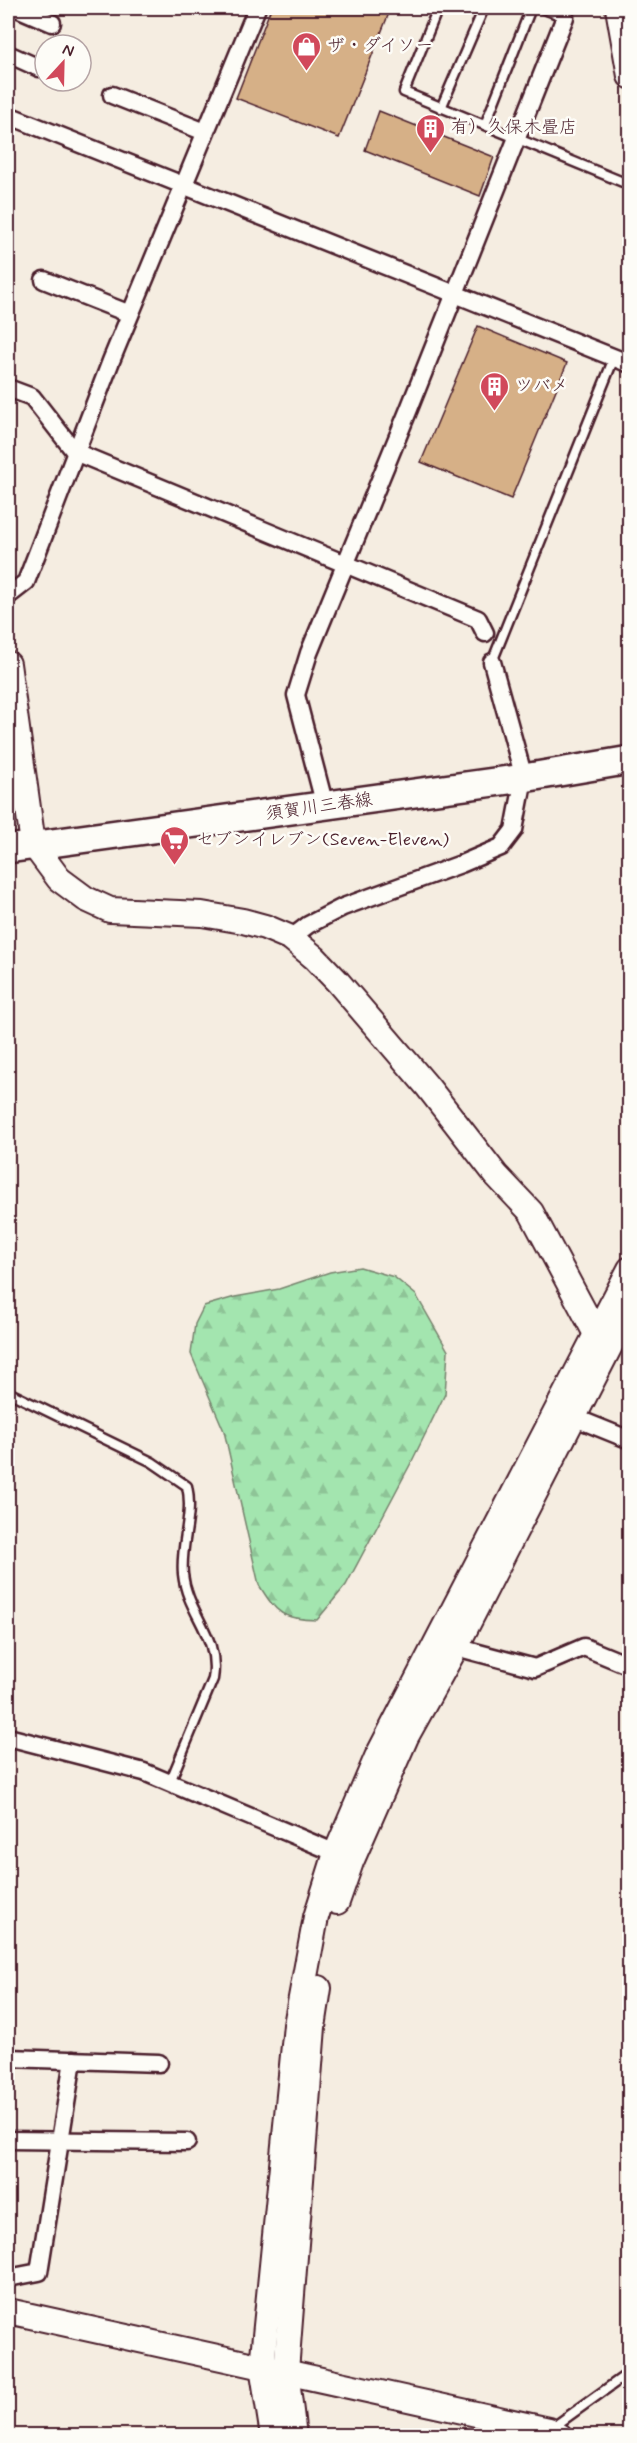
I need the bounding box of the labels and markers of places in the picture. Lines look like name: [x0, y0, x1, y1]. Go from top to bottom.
shop icon: ザ・ダイソー: [290, 30, 322, 72]
place label: ザ・ダイソー: [327, 34, 433, 58]
building icon: 有）久保木畳店: [414, 112, 446, 154]
place label: 有）久保木畳店: [451, 116, 577, 140]
building icon: ツバメ: [478, 370, 510, 412]
place label: ツバメ: [515, 374, 569, 398]
supermarket icon: セブンイレブン(Seven-Eleven): [159, 824, 191, 866]
place label: セブンイレブン(Seven-Eleven): [196, 828, 450, 852]

